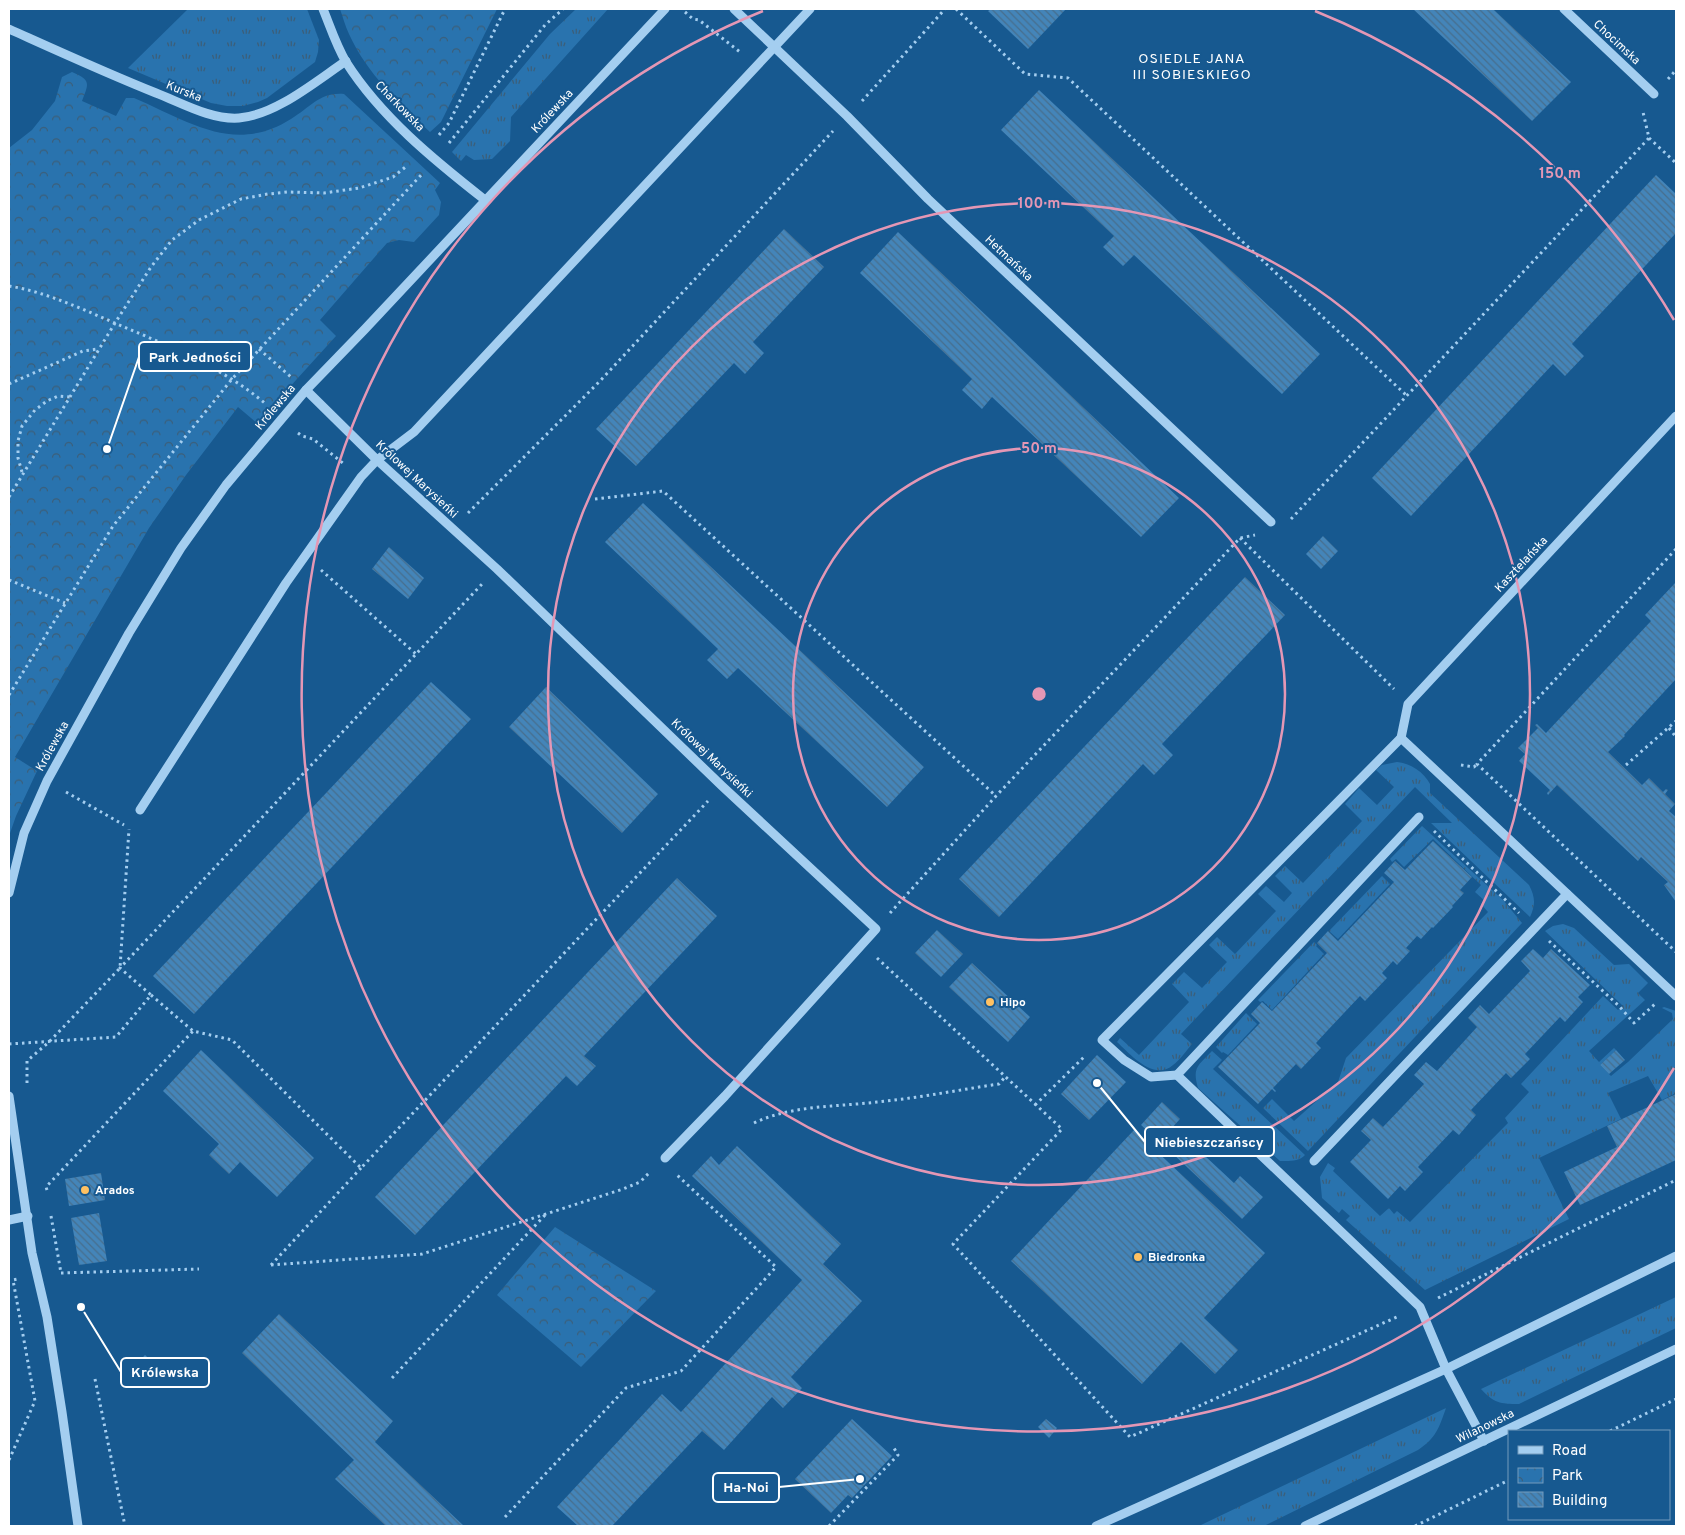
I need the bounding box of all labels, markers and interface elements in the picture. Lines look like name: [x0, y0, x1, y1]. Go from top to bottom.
street label: Chocimska: [1589, 17, 1643, 69]
district label: OSIEDLE JANA III SOBIESKIEGO: [1132, 51, 1252, 84]
street label: Kurska: [163, 78, 204, 106]
street label: Charkowska: [371, 78, 428, 136]
street label: Królewska: [528, 86, 577, 137]
text: 150 m: [1539, 165, 1581, 184]
text: 100 m: [1018, 195, 1060, 214]
street label: Hetmańska: [981, 232, 1036, 285]
callout: Park Jedności: [139, 342, 251, 371]
text: Park Jedności: [149, 350, 241, 367]
street label: Królewska: [252, 381, 300, 434]
street label: Królowej Marysieńki: [372, 437, 461, 522]
text: 50 m: [1021, 440, 1057, 459]
street label: Kasztelańska: [1492, 533, 1552, 596]
centre of rings: [1030, 685, 1048, 703]
street label: Królowej Marysieńki: [667, 716, 756, 802]
street label: Królewska: [33, 719, 73, 774]
place label: Hipo: [1000, 995, 1026, 1011]
marker: Hipo: [984, 996, 996, 1008]
callout: Niebieszczańscy: [1145, 1127, 1274, 1156]
text: Niebieszczańscy: [1154, 1135, 1264, 1152]
place label: Arados: [95, 1183, 135, 1199]
marker: Arados: [79, 1184, 91, 1196]
place label: Biedronka: [1148, 1250, 1205, 1266]
marker: Biedronka: [1132, 1251, 1144, 1263]
callout: Królewska: [121, 1358, 209, 1387]
text: Królewska: [131, 1365, 199, 1382]
street label: Wilanowska: [1454, 1406, 1517, 1448]
legend: [1508, 1430, 1670, 1520]
text: Road: [1552, 1442, 1587, 1461]
text: Park: [1552, 1467, 1583, 1486]
callout: Ha-Noi: [713, 1473, 779, 1502]
text: Ha-Noi: [723, 1480, 769, 1497]
text: Building: [1552, 1492, 1607, 1511]

